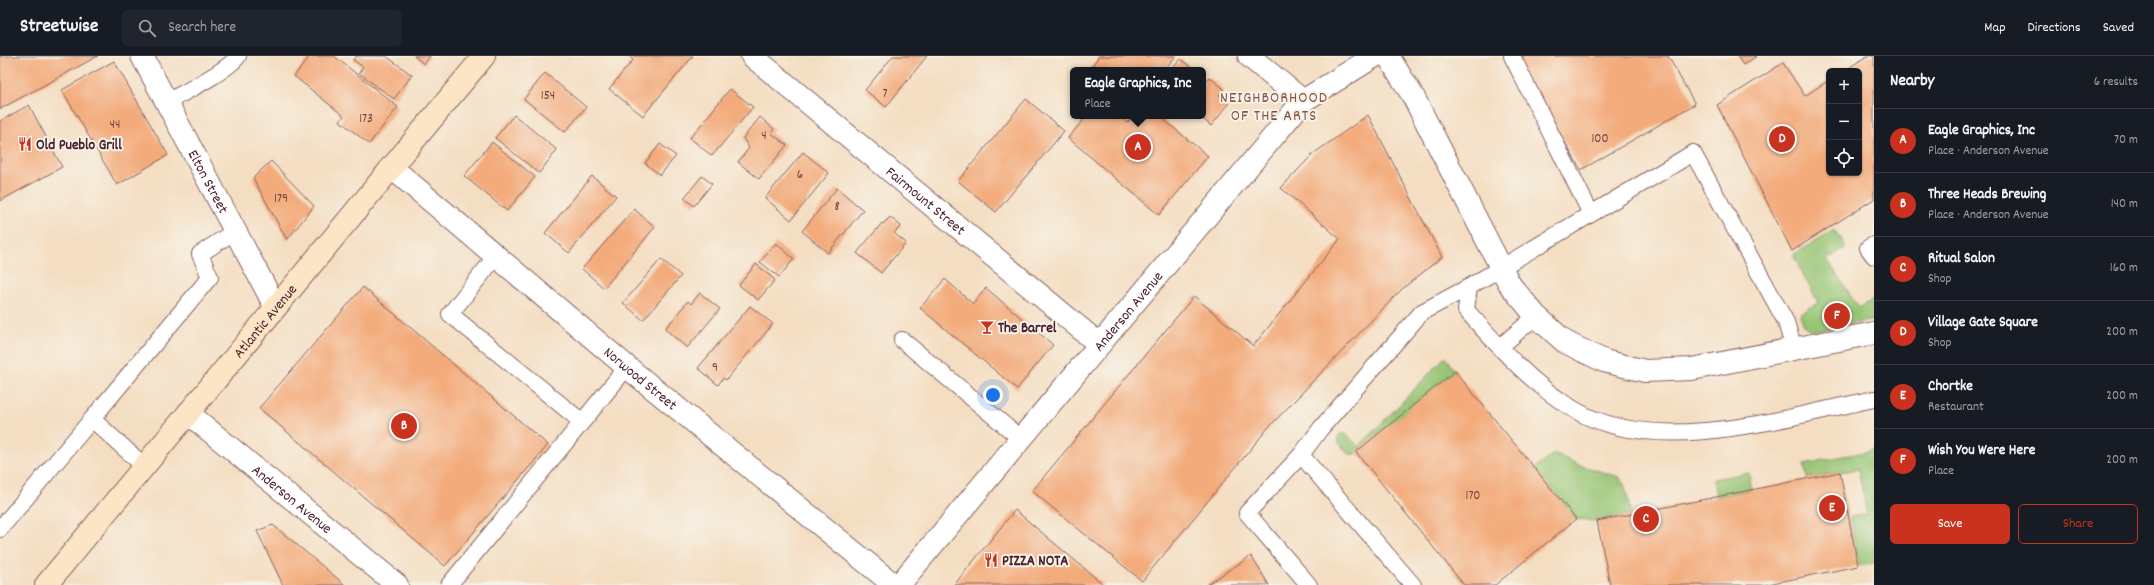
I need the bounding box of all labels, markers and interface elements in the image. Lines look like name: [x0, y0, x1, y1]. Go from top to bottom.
search box: [122, 10, 402, 46]
text: Streetwise: [20, 14, 98, 41]
icon: search: [136, 17, 158, 39]
text: Search here: [168, 17, 236, 39]
text: Map: [1984, 18, 2006, 38]
text: Directions: [2028, 18, 2081, 38]
text: Saved: [2103, 18, 2134, 38]
popup: [1070, 67, 1206, 119]
map controls: [1826, 68, 1862, 176]
button: +: [1826, 68, 1862, 104]
text: Nearby: [1890, 70, 1934, 94]
text: Eagle Graphics, Inc: [1085, 73, 1191, 95]
text: 6 results: [2094, 73, 2138, 92]
house number: 7: [883, 85, 888, 104]
house number: 154: [541, 87, 555, 106]
district label: NEIGHBORHOOD OF THE ARTS: [1220, 87, 1328, 128]
text: Place: [1085, 95, 1111, 114]
button: −: [1826, 104, 1862, 140]
house number: 173: [359, 110, 373, 129]
house number: 44: [110, 116, 120, 135]
text: Eagle Graphics, Inc: [1928, 120, 2035, 142]
pin: D: [1769, 124, 1795, 154]
house number: 4: [761, 127, 767, 146]
house number: 100: [1591, 130, 1609, 149]
text: A: [1899, 131, 1907, 150]
text: 70 m: [2114, 131, 2138, 150]
pin: A: [1125, 132, 1151, 162]
place label: Old Pueblo Grill: [36, 135, 122, 157]
restaurant icon: Old Pueblo Grill: [17, 136, 33, 152]
button: locate: [1826, 140, 1862, 176]
text: Place · Anderson Avenue: [1928, 142, 2049, 161]
street label: Elton Street: [181, 146, 233, 219]
street label: Fairmount Street: [880, 162, 970, 242]
house number: 6: [797, 166, 803, 185]
text: Three Heads Brewing: [1928, 184, 2046, 206]
house number: 179: [274, 190, 288, 209]
text: B: [1900, 195, 1906, 214]
text: 140 m: [2111, 195, 2138, 214]
house number: 8: [834, 198, 840, 217]
text: Place · Anderson Avenue: [1928, 206, 2049, 225]
text: Ritual Salon: [1928, 248, 1995, 270]
text: C: [1900, 259, 1906, 278]
text: 160 m: [2110, 259, 2138, 278]
street label: Anderson Avenue: [1089, 267, 1170, 357]
text: Shop: [1928, 270, 1951, 289]
street label: Atlantic Avenue: [229, 280, 304, 364]
pin: F: [1824, 301, 1850, 331]
text: Village Gate Square: [1928, 312, 2038, 334]
place label: The Barrel: [998, 318, 1057, 340]
bar icon: The Barrel: [979, 319, 995, 335]
text: D: [1900, 323, 1906, 342]
text: 200 m: [2106, 323, 2138, 342]
text: Shop: [1928, 334, 1951, 353]
street label: Norwood Street: [598, 343, 681, 417]
house number: 9: [712, 359, 718, 378]
text: Chortke: [1928, 376, 1973, 398]
your location: [983, 385, 1003, 405]
text: E: [1900, 387, 1906, 406]
text: 200 m: [2106, 387, 2138, 406]
text: Restaurant: [1928, 398, 1984, 417]
pin: B: [391, 411, 417, 441]
text: Wish You Were Here: [1928, 440, 2035, 462]
text: F: [1900, 451, 1906, 470]
text: 200 m: [2106, 451, 2138, 470]
street label: Anderson Avenue: [246, 460, 336, 540]
text: Place: [1928, 462, 1954, 481]
house number: 170: [1466, 487, 1480, 506]
pin: E: [1819, 493, 1845, 523]
pin: C: [1633, 504, 1659, 534]
button: Save: [1890, 504, 2010, 544]
button: Share: [2018, 504, 2138, 544]
place label: PIZZA NOTA: [1002, 551, 1069, 573]
restaurant icon: PIZZA NOTA: [983, 552, 999, 568]

